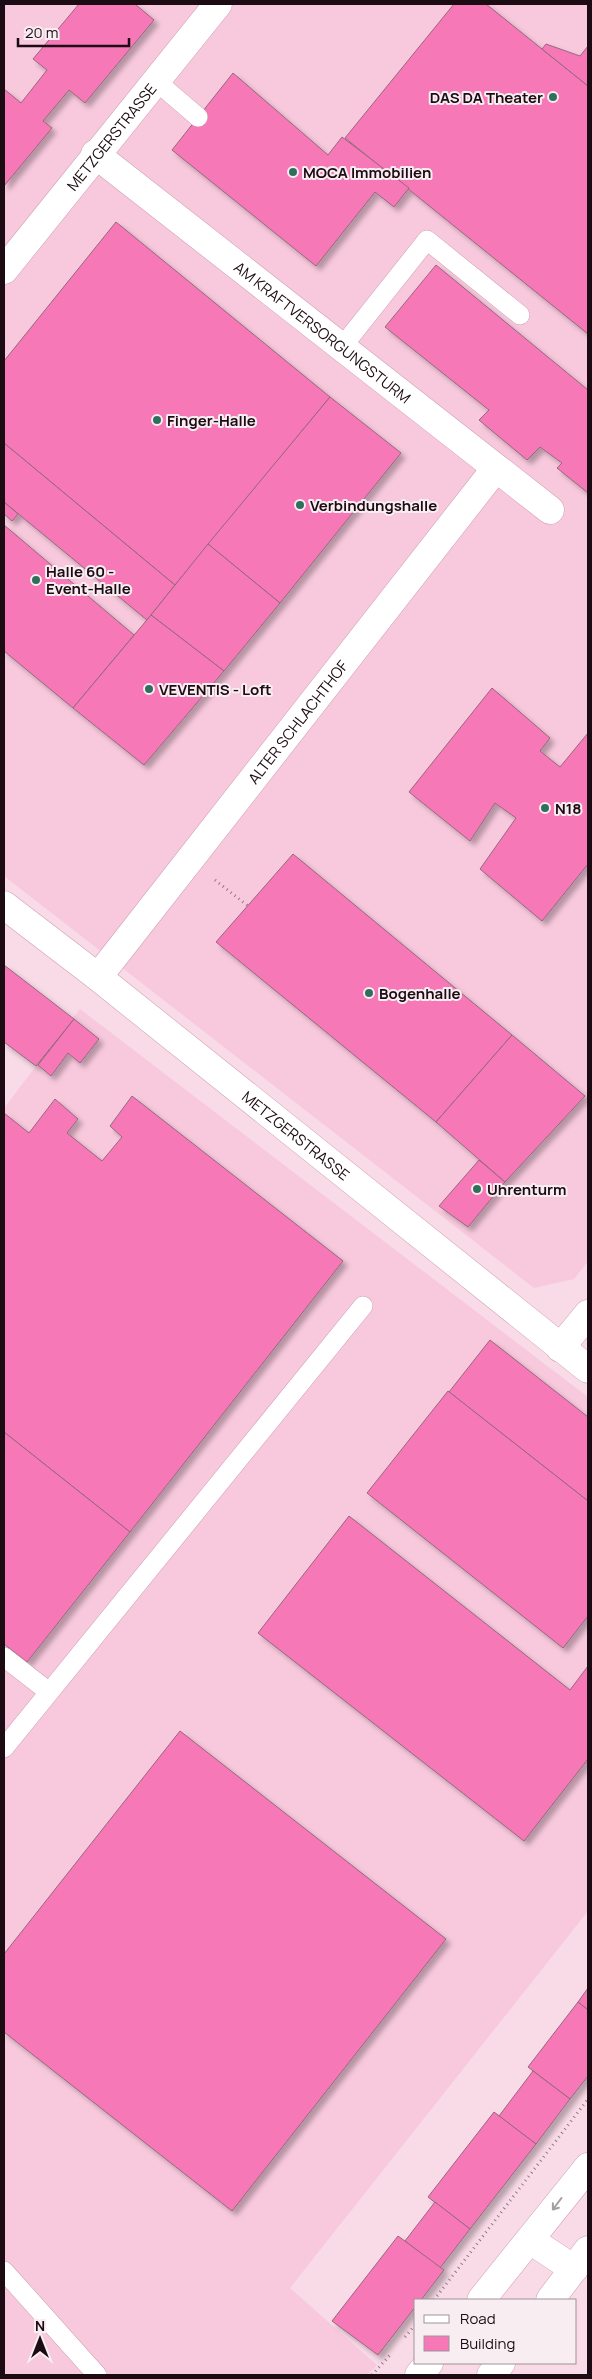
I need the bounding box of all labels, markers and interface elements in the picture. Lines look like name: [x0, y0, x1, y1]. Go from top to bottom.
scale bar: [18, 15, 129, 47]
text: 20 m: [25, 22, 58, 43]
street label: METZGERSTRASSE: [62, 79, 161, 195]
place label: DAS DA Theater: [430, 87, 543, 108]
marker: DAS DA Theater: [547, 91, 559, 103]
place label: MOCA Immobilien: [303, 162, 431, 183]
marker: MOCA Immobilien: [287, 166, 299, 178]
street label: AM KRAFTVERSORGUNGSTURM: [230, 256, 415, 408]
place label: Finger-Halle: [167, 410, 256, 431]
marker: Finger-Halle: [151, 414, 163, 426]
place label: Verbindungshalle: [310, 495, 437, 516]
marker: Verbindungshalle: [294, 499, 306, 511]
place label: Halle 60 - Event-Halle: [46, 561, 131, 599]
marker: Halle 60 - Event-Halle: [30, 574, 42, 586]
street label: ALTER SCHLACHTHOF: [243, 655, 353, 788]
place label: VEVENTIS - Loft: [159, 679, 271, 700]
marker: VEVENTIS - Loft: [143, 683, 155, 695]
place label: N18: [555, 798, 582, 819]
marker: N18: [539, 802, 551, 814]
place label: Bogenhalle: [379, 983, 461, 1004]
marker: Bogenhalle: [363, 987, 375, 999]
street label: METZGERSTRASSE: [238, 1086, 354, 1185]
place label: Uhrenturm: [487, 1179, 567, 1200]
marker: Uhrenturm: [471, 1183, 483, 1195]
one-way arrow: [552, 2197, 563, 2210]
legend: [414, 2299, 577, 2364]
text: Road: [460, 2308, 496, 2329]
north arrow: [15, 2314, 65, 2364]
text: N: [35, 2316, 45, 2335]
text: Building: [460, 2333, 515, 2354]

